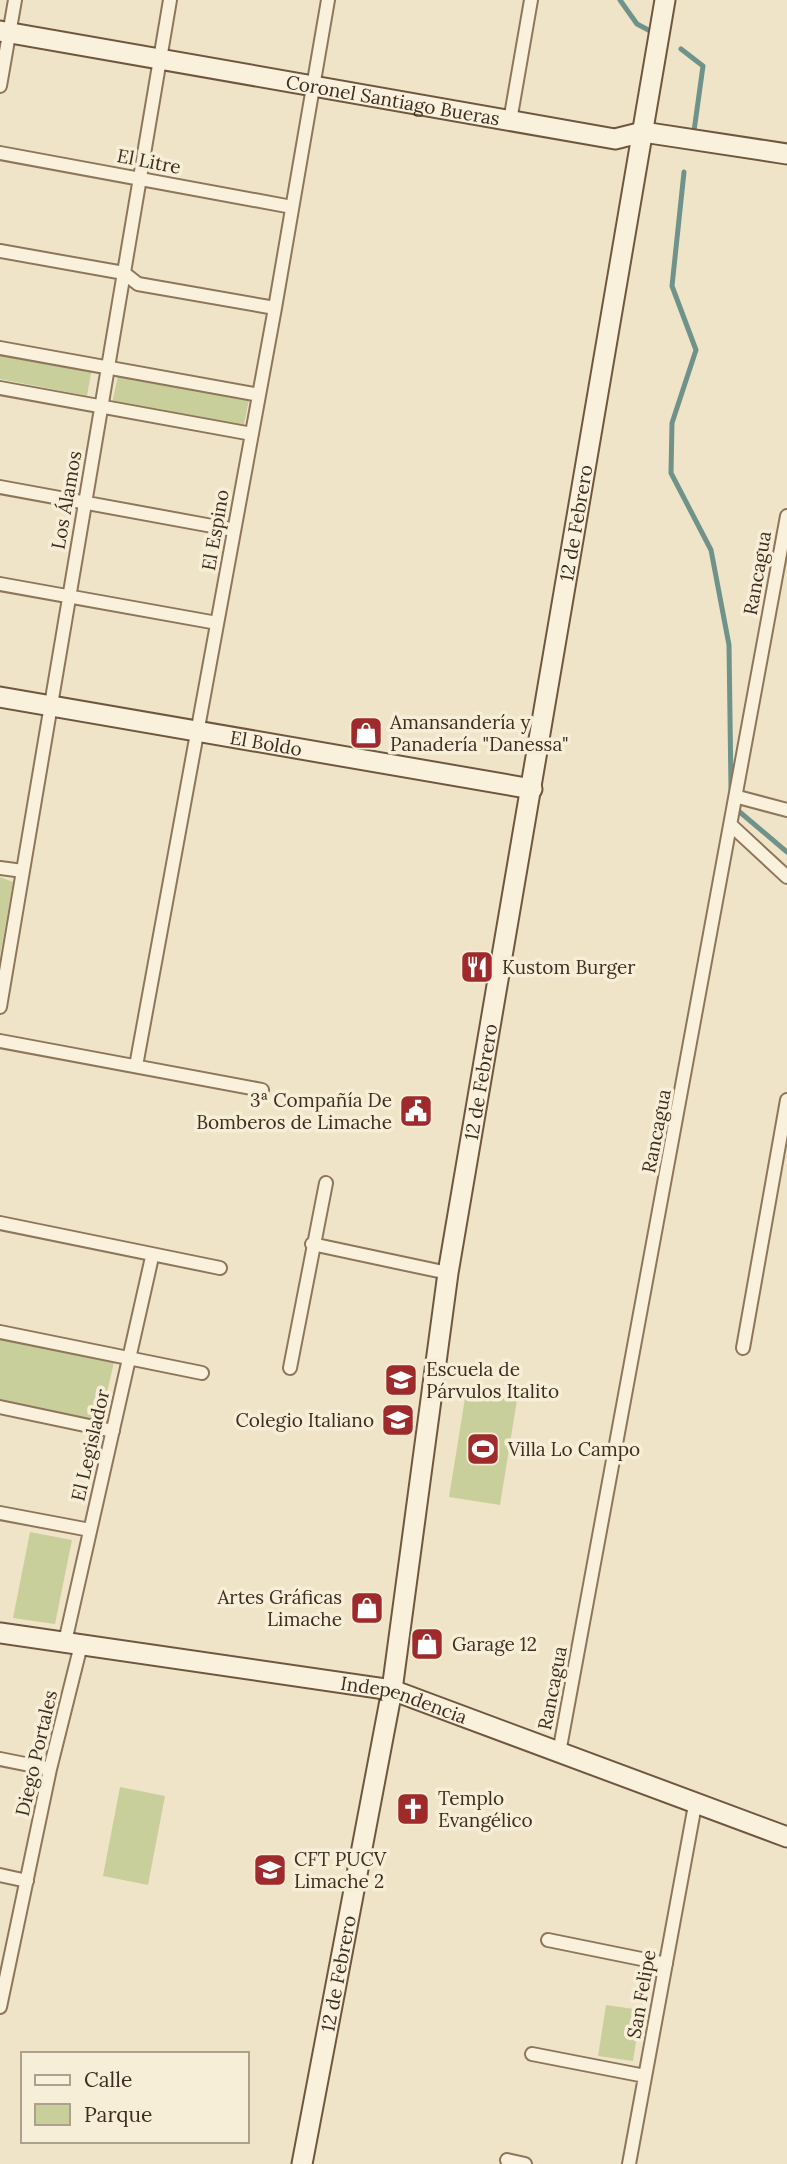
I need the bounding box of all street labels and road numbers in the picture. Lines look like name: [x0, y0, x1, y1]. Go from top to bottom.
street label: Coronel Santiago Bueras: [284, 69, 502, 131]
street label: El Litre: [115, 143, 183, 179]
street label: Los Álamos: [46, 449, 87, 551]
street label: 12 de Febrero: [554, 463, 598, 583]
street label: El Espino: [196, 488, 234, 572]
street label: Rancagua: [738, 529, 776, 617]
street label: El Boldo: [228, 725, 304, 761]
street label: 12 de Febrero: [459, 1022, 502, 1142]
street label: Rancagua: [636, 1087, 676, 1175]
street label: El Legislador: [65, 1386, 115, 1503]
street label: Rancagua: [532, 1644, 572, 1732]
street label: Independencia: [339, 1671, 471, 1729]
street label: Diego Portales: [10, 1687, 62, 1818]
street label: 12 de Febrero: [315, 1913, 361, 2034]
street label: San Felipe: [621, 1948, 661, 2040]

